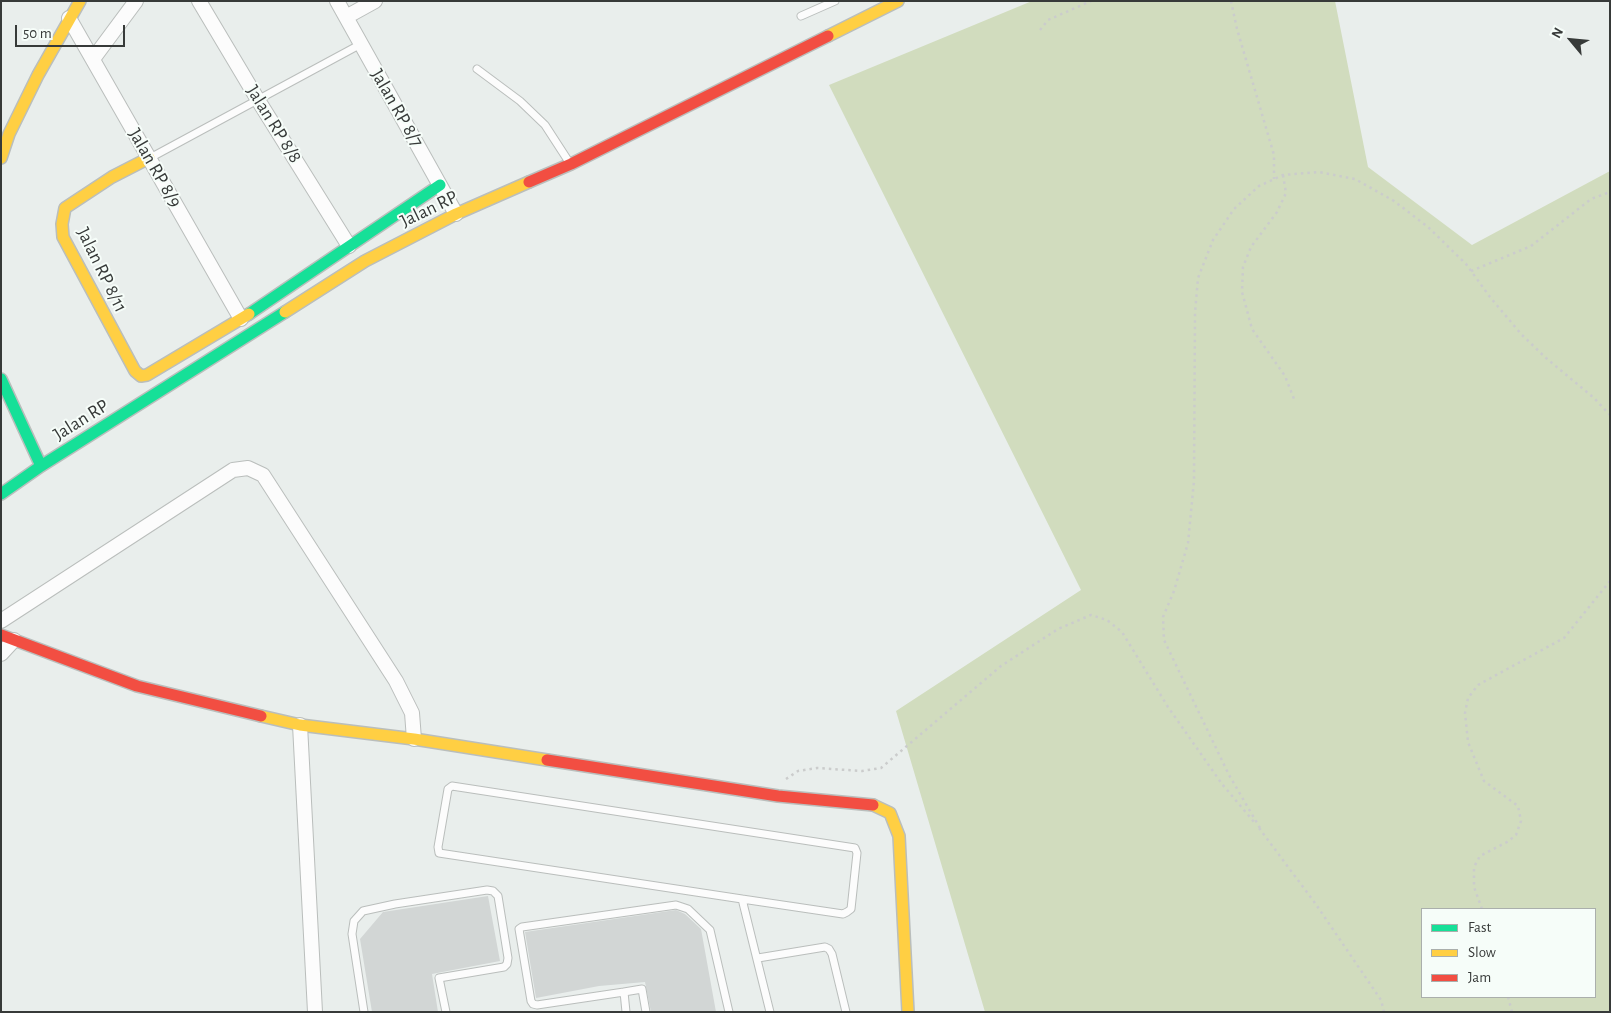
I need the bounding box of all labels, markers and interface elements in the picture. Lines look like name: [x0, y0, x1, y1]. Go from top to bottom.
scale bar: [18, 15, 128, 47]
north arrow: [1546, 15, 1596, 65]
text: N: [1549, 25, 1566, 41]
text: 50 m: [23, 26, 52, 41]
street label: Jalan RP 8/7: [366, 65, 428, 151]
street label: Jalan RP 8/8: [241, 81, 307, 167]
street label: Jalan RP 8/9: [123, 124, 187, 212]
street label: Jalan RP: [397, 185, 461, 233]
street label: Jalan RP 8/11: [72, 224, 132, 316]
street label: Jalan RP: [49, 394, 113, 446]
legend: [1421, 908, 1596, 998]
text: Fast: [1468, 920, 1491, 935]
text: Slow: [1468, 945, 1496, 960]
text: Jam: [1468, 970, 1491, 985]

